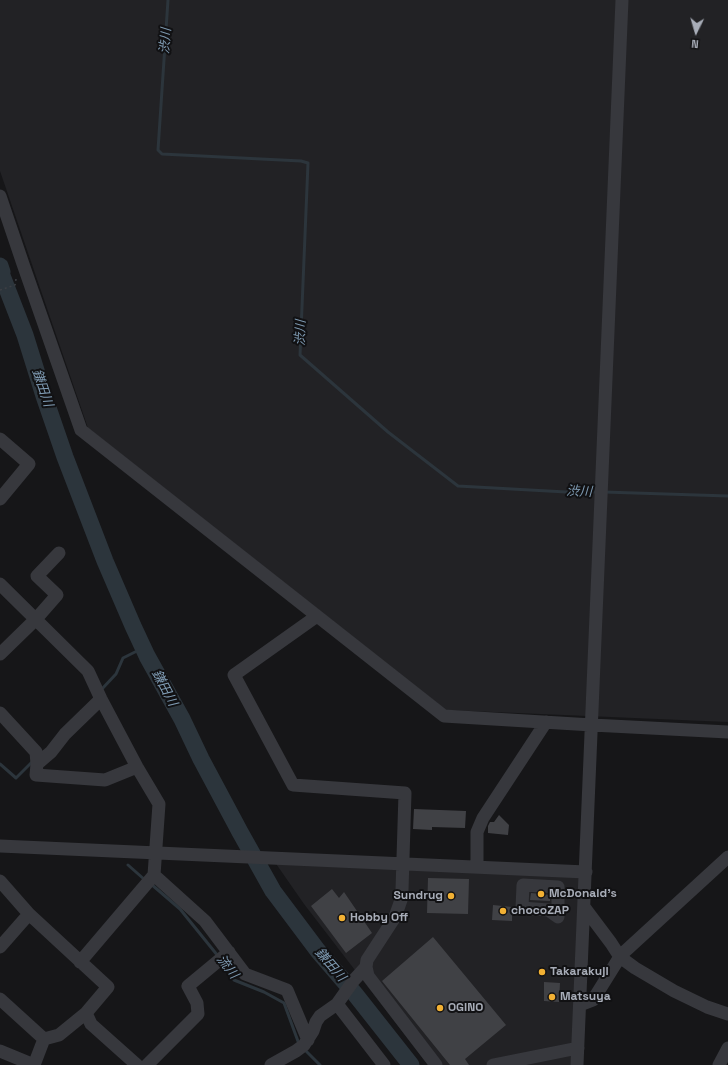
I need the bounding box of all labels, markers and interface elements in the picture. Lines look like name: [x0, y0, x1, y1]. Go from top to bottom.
north arrow: [676, 12, 716, 52]
water label: 渋川: [157, 27, 175, 55]
text: N: [691, 37, 699, 51]
water label: 渋川: [293, 320, 309, 346]
water label: 鎌田川: [28, 367, 56, 409]
water label: 渋川: [566, 484, 592, 500]
water label: 鎌田川: [148, 667, 180, 709]
place label: McDonald's: [549, 887, 617, 901]
place label: Sundrug: [393, 889, 443, 903]
marker: McDonald's: [536, 889, 546, 899]
marker: Sundrug: [446, 891, 456, 901]
place label: chocoZAP: [511, 904, 569, 918]
marker: chocoZAP: [498, 906, 508, 916]
place label: Hobby Off: [350, 911, 408, 925]
marker: Hobby Off: [337, 913, 347, 923]
water label: 鎌田川: [311, 945, 349, 985]
water label: 流川: [213, 952, 241, 982]
place label: Takarakuji: [550, 965, 609, 979]
marker: Takarakuji: [537, 967, 547, 977]
place label: Matsuya: [560, 990, 611, 1004]
marker: Matsuya: [547, 992, 557, 1002]
place label: OGINO: [448, 1001, 483, 1015]
marker: OGINO: [435, 1003, 445, 1013]

